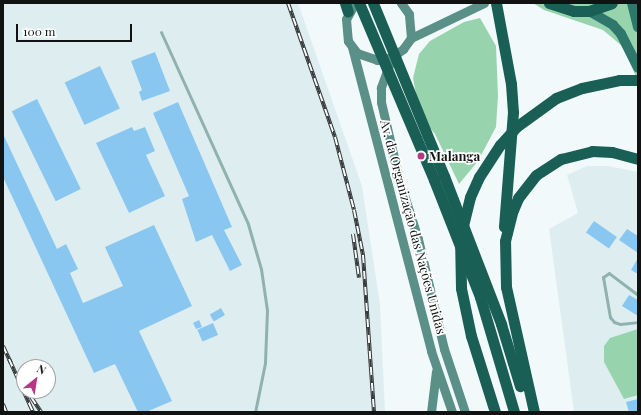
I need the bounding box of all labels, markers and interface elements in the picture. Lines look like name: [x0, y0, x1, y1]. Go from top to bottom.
scale bar: [18, 16, 134, 42]
text: 100 m: [23, 23, 55, 39]
street label: Av. da Organização das Nações Unidas: [377, 118, 449, 336]
place label: Malanga: [429, 148, 480, 164]
marker: Malanga: [416, 151, 426, 161]
north arrow: [16, 359, 56, 399]
text: N: [35, 361, 49, 378]

